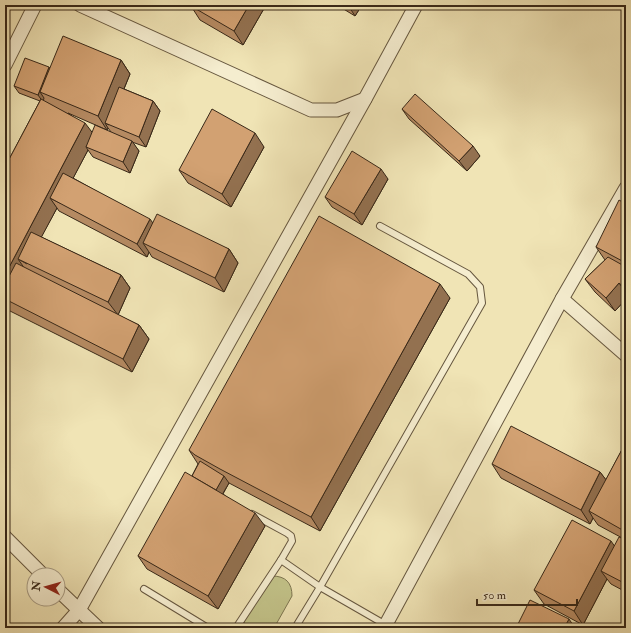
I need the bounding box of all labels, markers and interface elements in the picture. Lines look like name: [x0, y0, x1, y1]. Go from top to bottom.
north arrow: [26, 567, 66, 607]
text: N: [29, 579, 44, 593]
scale bar: [477, 581, 577, 607]
text: 50 m: [483, 588, 507, 603]

